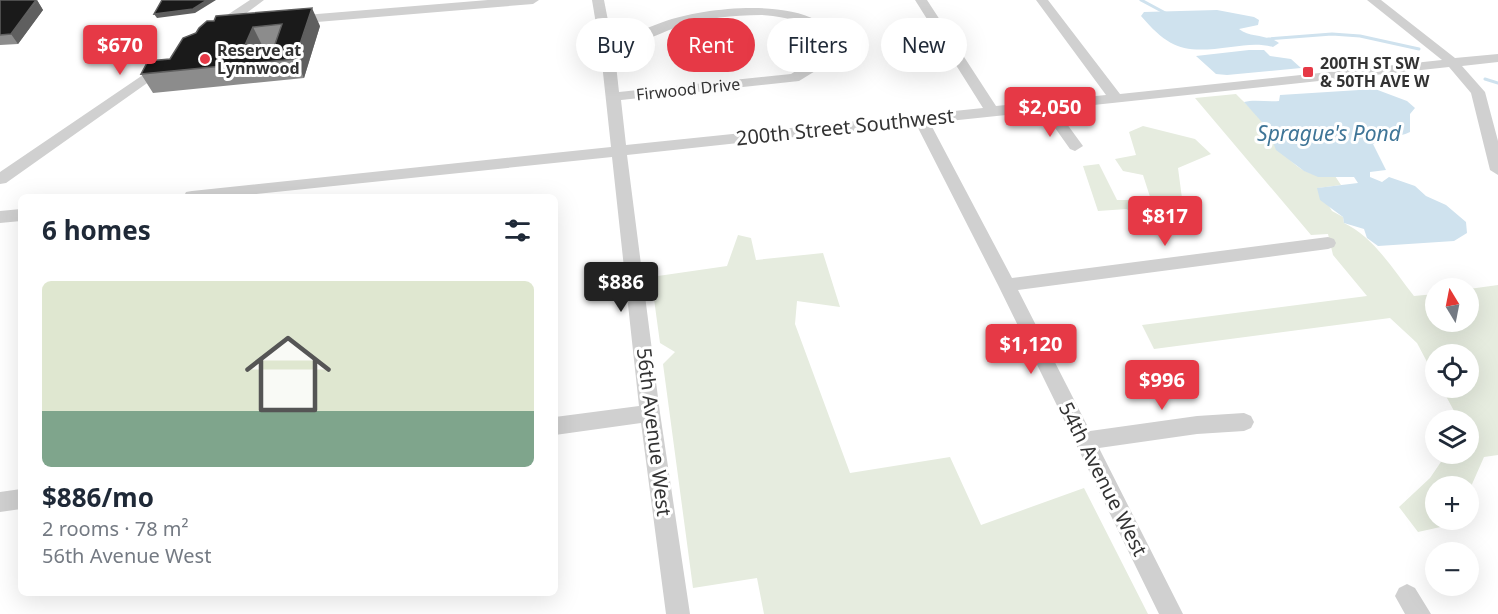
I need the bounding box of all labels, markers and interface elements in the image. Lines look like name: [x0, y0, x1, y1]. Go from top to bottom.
chip: Buy: [576, 18, 655, 72]
chip: Rent: [667, 18, 755, 72]
chip: Filters: [767, 18, 869, 72]
chip: New: [881, 18, 967, 72]
pin: $670: [84, 25, 156, 76]
text: $670: [97, 31, 143, 58]
place label: Reserve at Lynnwood: [217, 39, 301, 79]
marker: Reserve at Lynnwood: [198, 52, 212, 66]
place label: 200TH ST SW & 50TH AVE W: [1320, 52, 1430, 92]
marker: 200TH ST SW & 50TH AVE W: [1301, 65, 1315, 79]
street label: Firwood Drive: [635, 73, 741, 105]
pin: $2,050: [1001, 87, 1099, 138]
text: $2,050: [1019, 93, 1081, 120]
street label: 200th Street Southwest: [735, 102, 955, 151]
water label: Sprague's Pond: [1257, 119, 1402, 147]
pin: $817: [1129, 196, 1201, 247]
text: $817: [1142, 202, 1188, 229]
text: 6 homes: [42, 212, 151, 248]
icon: filters: [501, 214, 534, 247]
pin: $886: [585, 262, 657, 313]
text: $886: [598, 268, 644, 295]
north arrow: [1425, 278, 1479, 332]
map controls: [1425, 278, 1479, 596]
icon: home: [234, 320, 342, 428]
pin: $1,120: [982, 324, 1080, 375]
text: $1,120: [1000, 330, 1062, 357]
button: locate: [1425, 344, 1479, 398]
street label: 56th Avenue West: [631, 346, 678, 518]
pin: $996: [1126, 360, 1198, 411]
text: $996: [1139, 366, 1185, 393]
street label: 54th Avenue West: [1053, 397, 1154, 560]
button: layers: [1425, 410, 1479, 464]
button: +: [1425, 476, 1479, 530]
text: $886/mo: [42, 479, 154, 515]
text: 2 rooms · 78 m²: [42, 515, 189, 542]
text: 56th Avenue West: [42, 542, 211, 569]
button: −: [1425, 542, 1479, 596]

